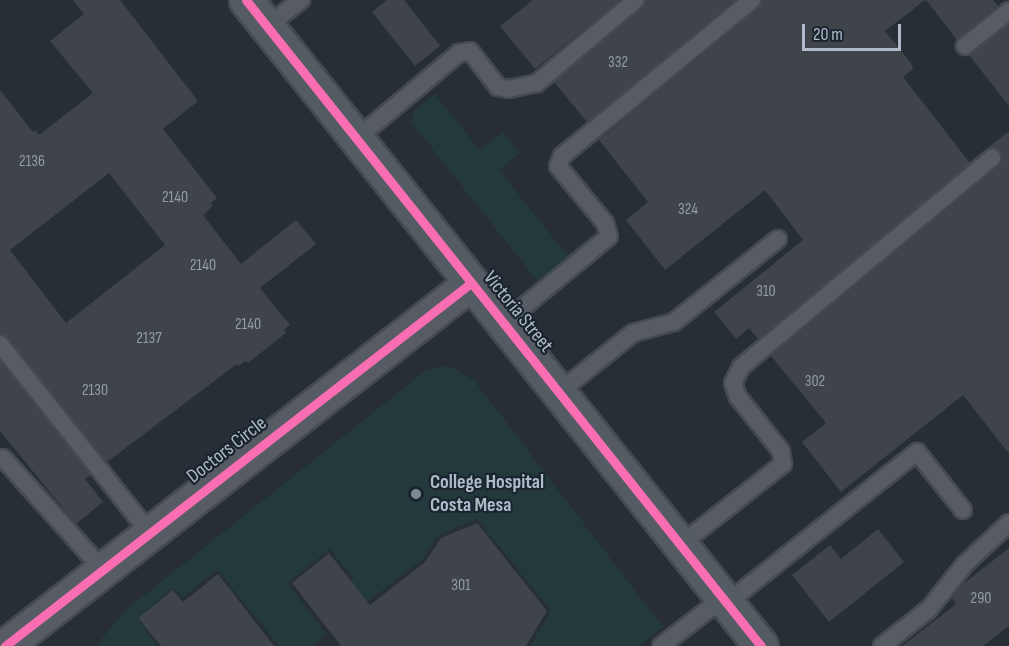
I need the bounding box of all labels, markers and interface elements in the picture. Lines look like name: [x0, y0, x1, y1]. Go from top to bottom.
scale bar: [805, 12, 904, 50]
text: 20 m: [813, 24, 843, 45]
house number: 332: [608, 53, 628, 73]
house number: 2136: [19, 152, 45, 172]
house number: 2140: [162, 188, 188, 208]
house number: 324: [678, 200, 698, 220]
house number: 2140: [190, 256, 216, 276]
street label: Victoria Street: [478, 267, 558, 357]
house number: 310: [756, 282, 776, 302]
house number: 2140: [235, 315, 261, 335]
house number: 2137: [136, 329, 162, 349]
house number: 302: [805, 372, 825, 392]
house number: 2130: [82, 381, 108, 401]
street label: Doctors Circle: [182, 411, 272, 489]
place label: College Hospital Costa Mesa: [430, 470, 544, 517]
marker: College Hospital Costa Mesa: [407, 485, 425, 503]
house number: 301: [451, 576, 471, 596]
house number: 290: [971, 589, 991, 609]

